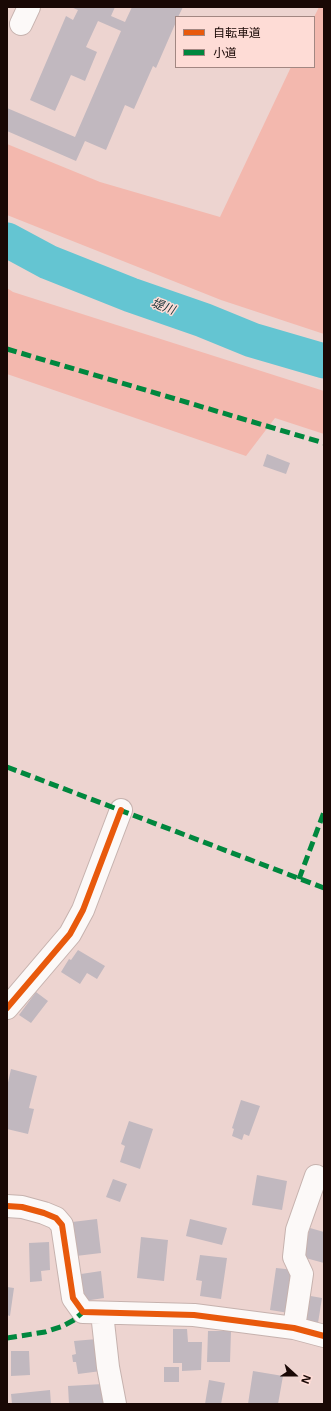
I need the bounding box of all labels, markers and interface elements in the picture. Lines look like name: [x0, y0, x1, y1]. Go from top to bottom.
legend: [175, 16, 315, 68]
text: 自転車道: [213, 24, 261, 41]
text: 小道: [213, 44, 237, 61]
water label: 堤川: [149, 296, 177, 318]
north arrow: [275, 1355, 315, 1395]
text: N: [298, 1373, 315, 1386]

